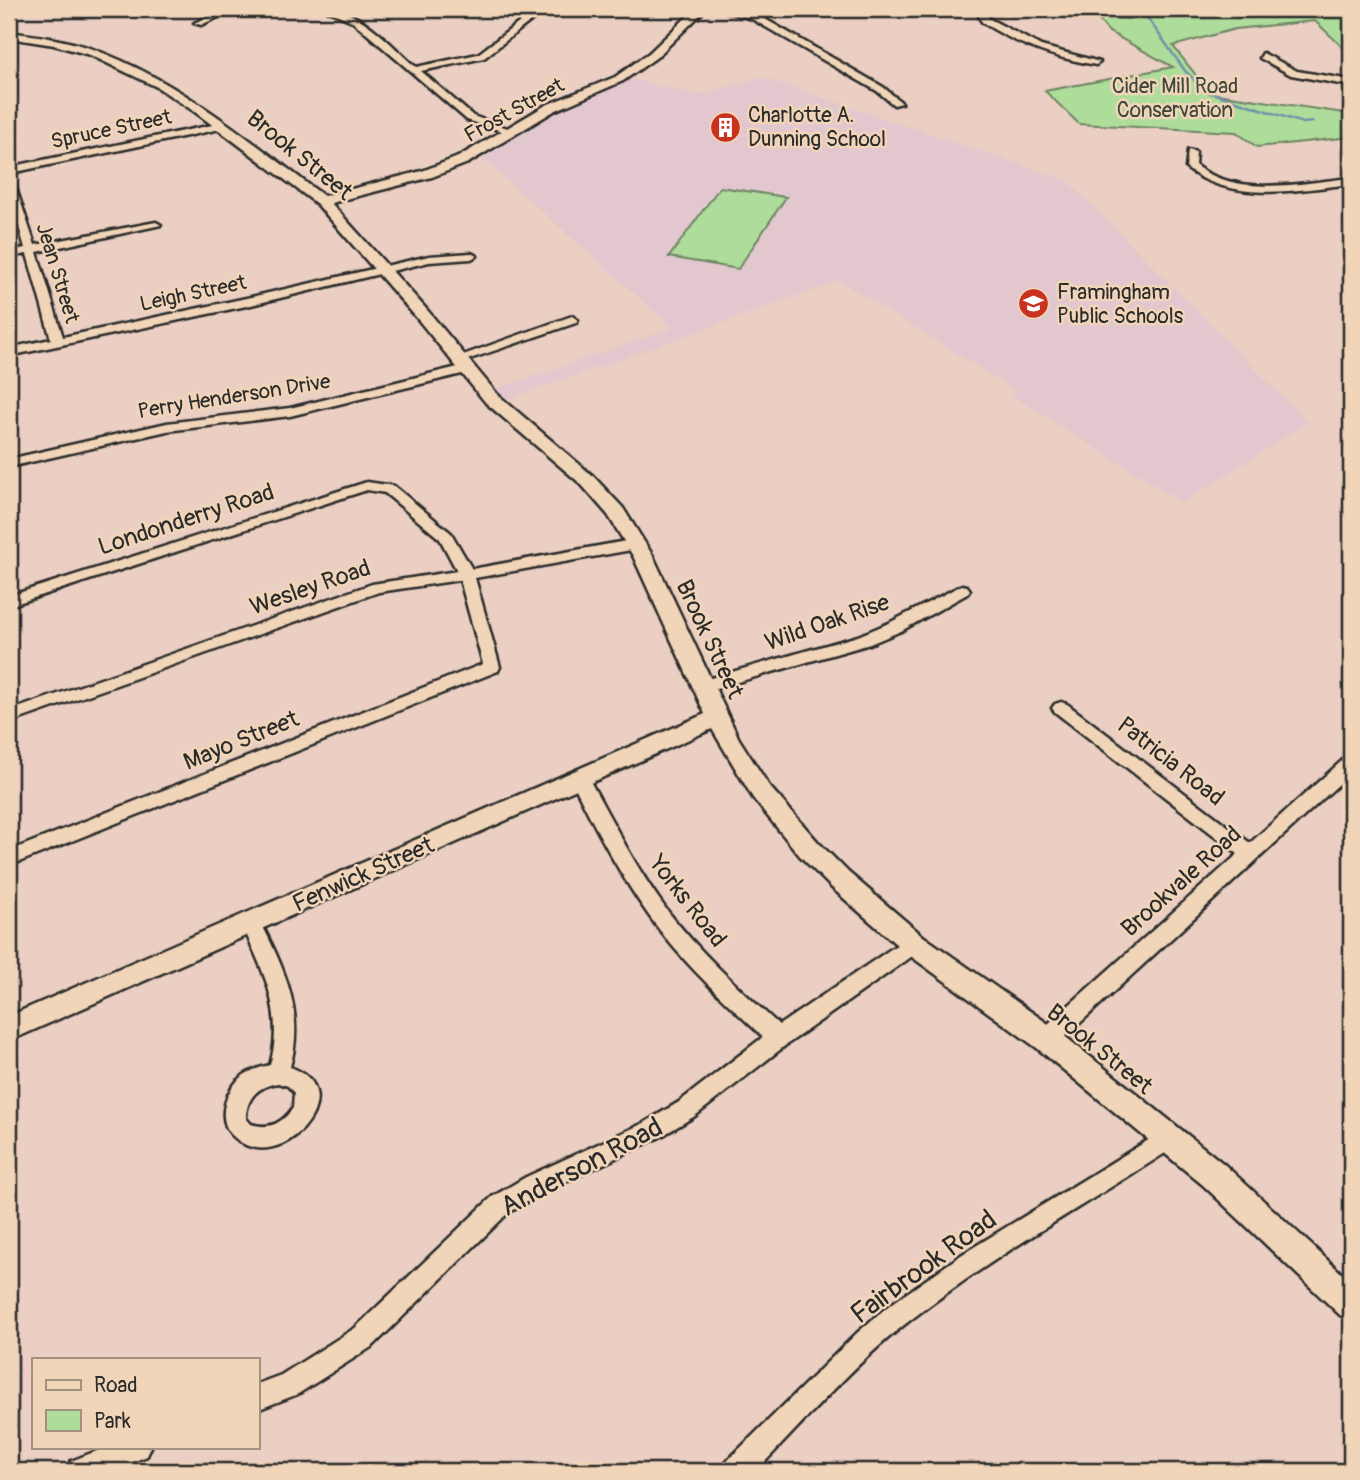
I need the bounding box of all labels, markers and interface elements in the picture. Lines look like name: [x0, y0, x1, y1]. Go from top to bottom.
street label: Frost Street: [459, 72, 570, 149]
park label: Cider Mill Road Conservation: [1112, 73, 1238, 124]
place label: Charlotte A. Dunning School: [748, 102, 886, 153]
street label: Spruce Street: [48, 103, 174, 155]
street label: Brook Street: [241, 104, 359, 207]
building icon: Charlotte A. Dunning School: [708, 110, 742, 144]
street label: Jean Street: [30, 220, 86, 327]
street label: Leigh Street: [137, 269, 249, 318]
place label: Framingham Public Schools: [1057, 279, 1184, 330]
school or university icon: Framingham Public Schools: [1017, 287, 1051, 321]
street label: Perry Henderson Drive: [136, 368, 333, 425]
street label: Londonderry Road: [94, 477, 278, 562]
street label: Wesley Road: [246, 553, 374, 622]
street label: Brook Street: [669, 575, 750, 704]
street label: Wild Oak Rise: [761, 588, 893, 657]
street label: Mayo Street: [179, 704, 303, 777]
street label: Patricia Road: [1111, 711, 1230, 812]
street label: Brookvale Road: [1115, 820, 1247, 943]
street label: Fenwick Street: [288, 830, 439, 919]
street label: Yorks Road: [642, 849, 733, 953]
street label: Brook Street: [1041, 998, 1159, 1101]
street label: Anderson Road: [494, 1110, 669, 1225]
street label: Fairbrook Road: [844, 1202, 1004, 1332]
legend: [32, 1358, 259, 1448]
text: Road: [94, 1372, 138, 1399]
text: Park: [94, 1408, 131, 1435]

